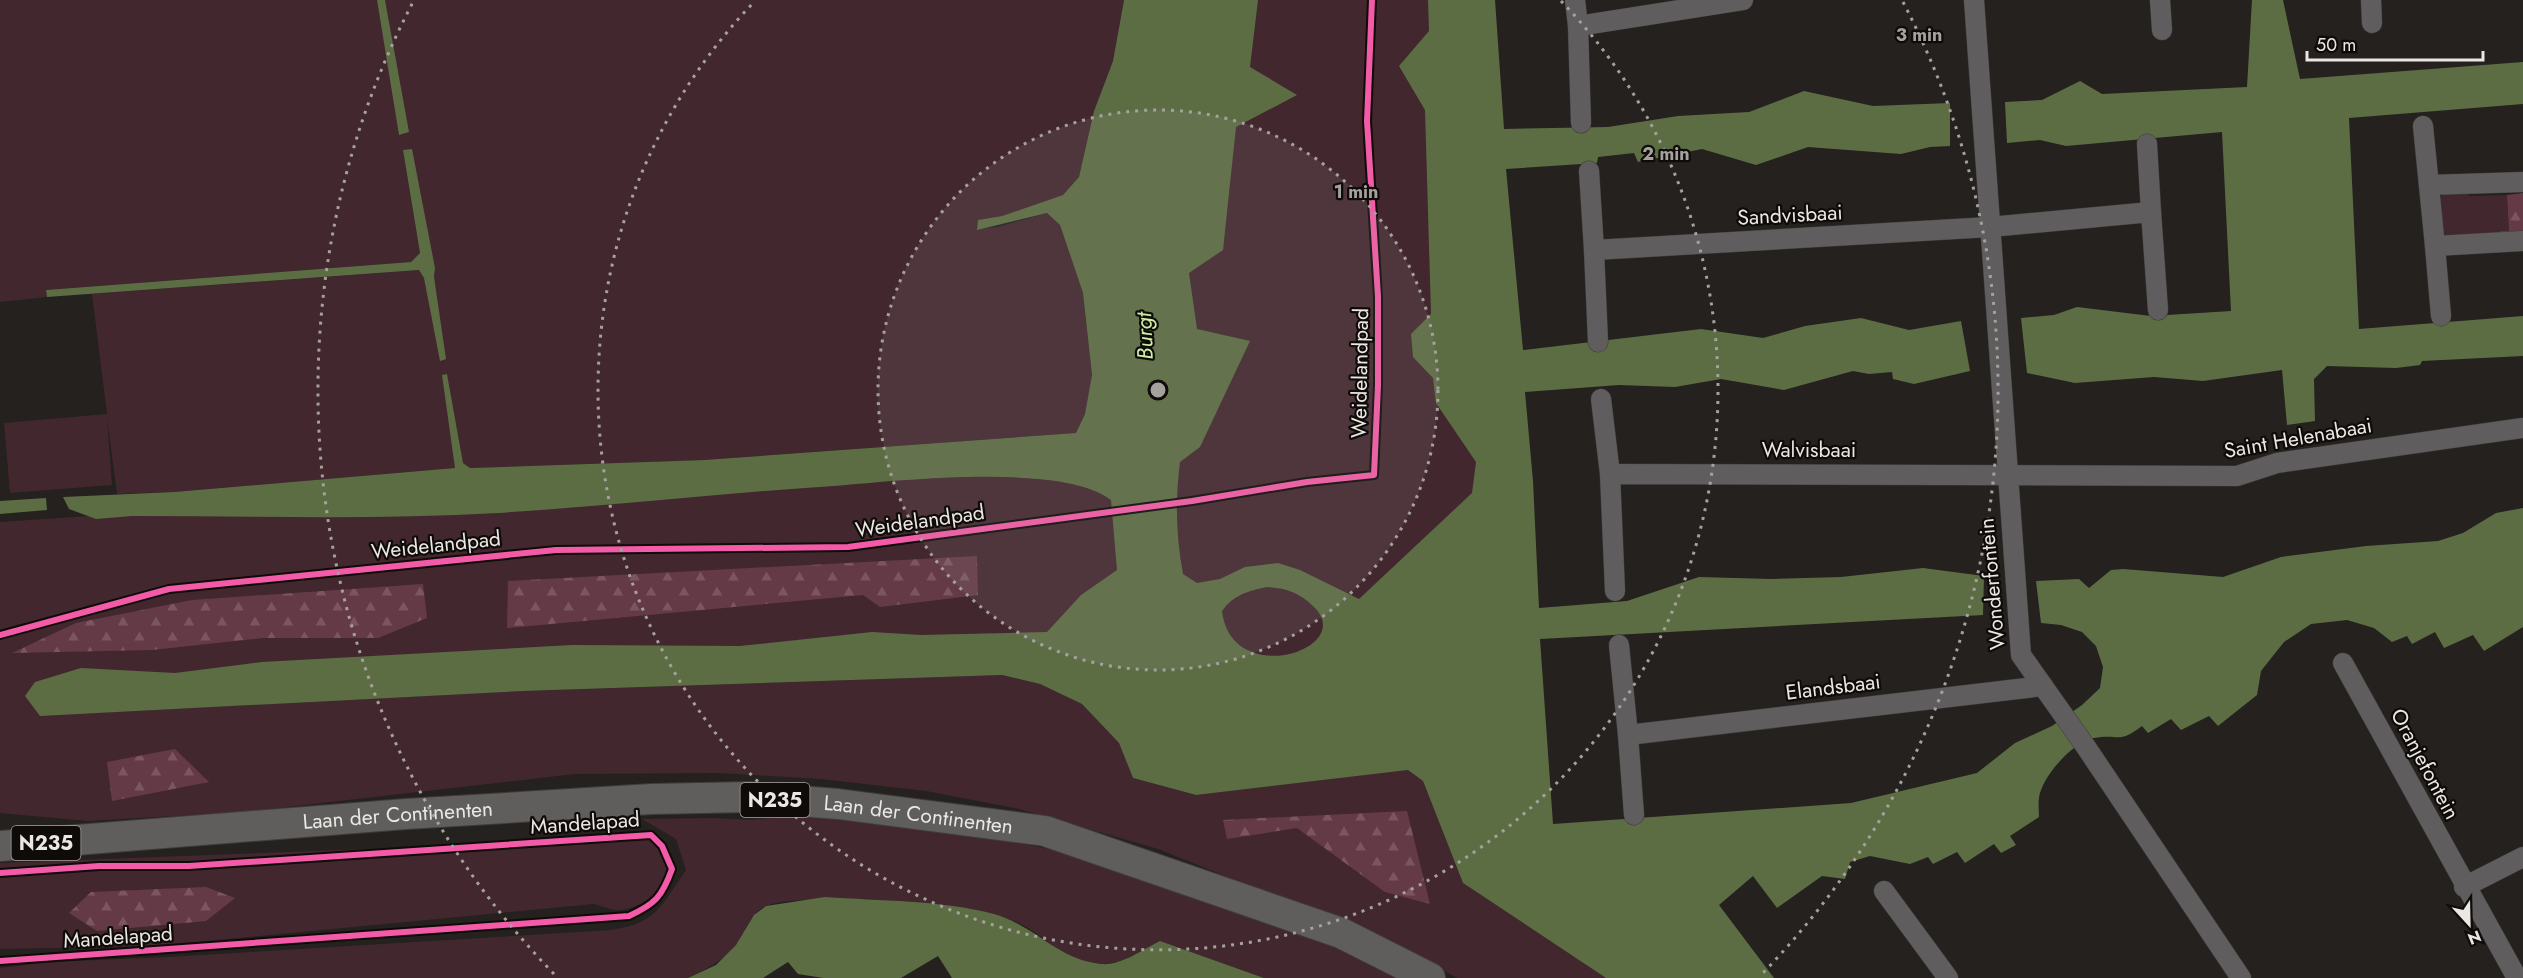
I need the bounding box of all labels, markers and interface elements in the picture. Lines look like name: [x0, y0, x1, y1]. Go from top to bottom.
text: 3 min: [1896, 22, 1942, 48]
scale bar: [2307, 24, 2482, 62]
text: 50 m: [2316, 32, 2356, 58]
text: 2 min: [1642, 141, 1690, 167]
text: 1 min: [1334, 179, 1378, 205]
street label: Sandvisbaai: [1737, 197, 1843, 233]
street label: Weidelandpad: [1344, 308, 1376, 438]
water label: Burgt: [1127, 310, 1161, 360]
centre of rings: [1148, 380, 1168, 400]
street label: Saint Helenabaai: [2222, 410, 2374, 466]
street label: Walvisbaai: [1762, 435, 1856, 465]
street label: Weidelandpad: [853, 497, 987, 545]
street label: Wonderfontein: [1971, 517, 2013, 651]
street label: Weidelandpad: [370, 523, 502, 567]
street label: Elandsbaai: [1784, 666, 1882, 708]
street label: Oranjefontein: [2383, 703, 2467, 825]
road number: N235: [740, 783, 810, 817]
street label: Laan der Continenten: [823, 788, 1015, 842]
street label: Laan der Continenten: [302, 794, 494, 837]
street label: Mandelapad: [529, 804, 641, 842]
road number: N235: [12, 826, 80, 860]
north arrow: [2439, 894, 2499, 954]
street label: Mandelapad: [62, 918, 174, 956]
text: N: [2464, 924, 2485, 950]

